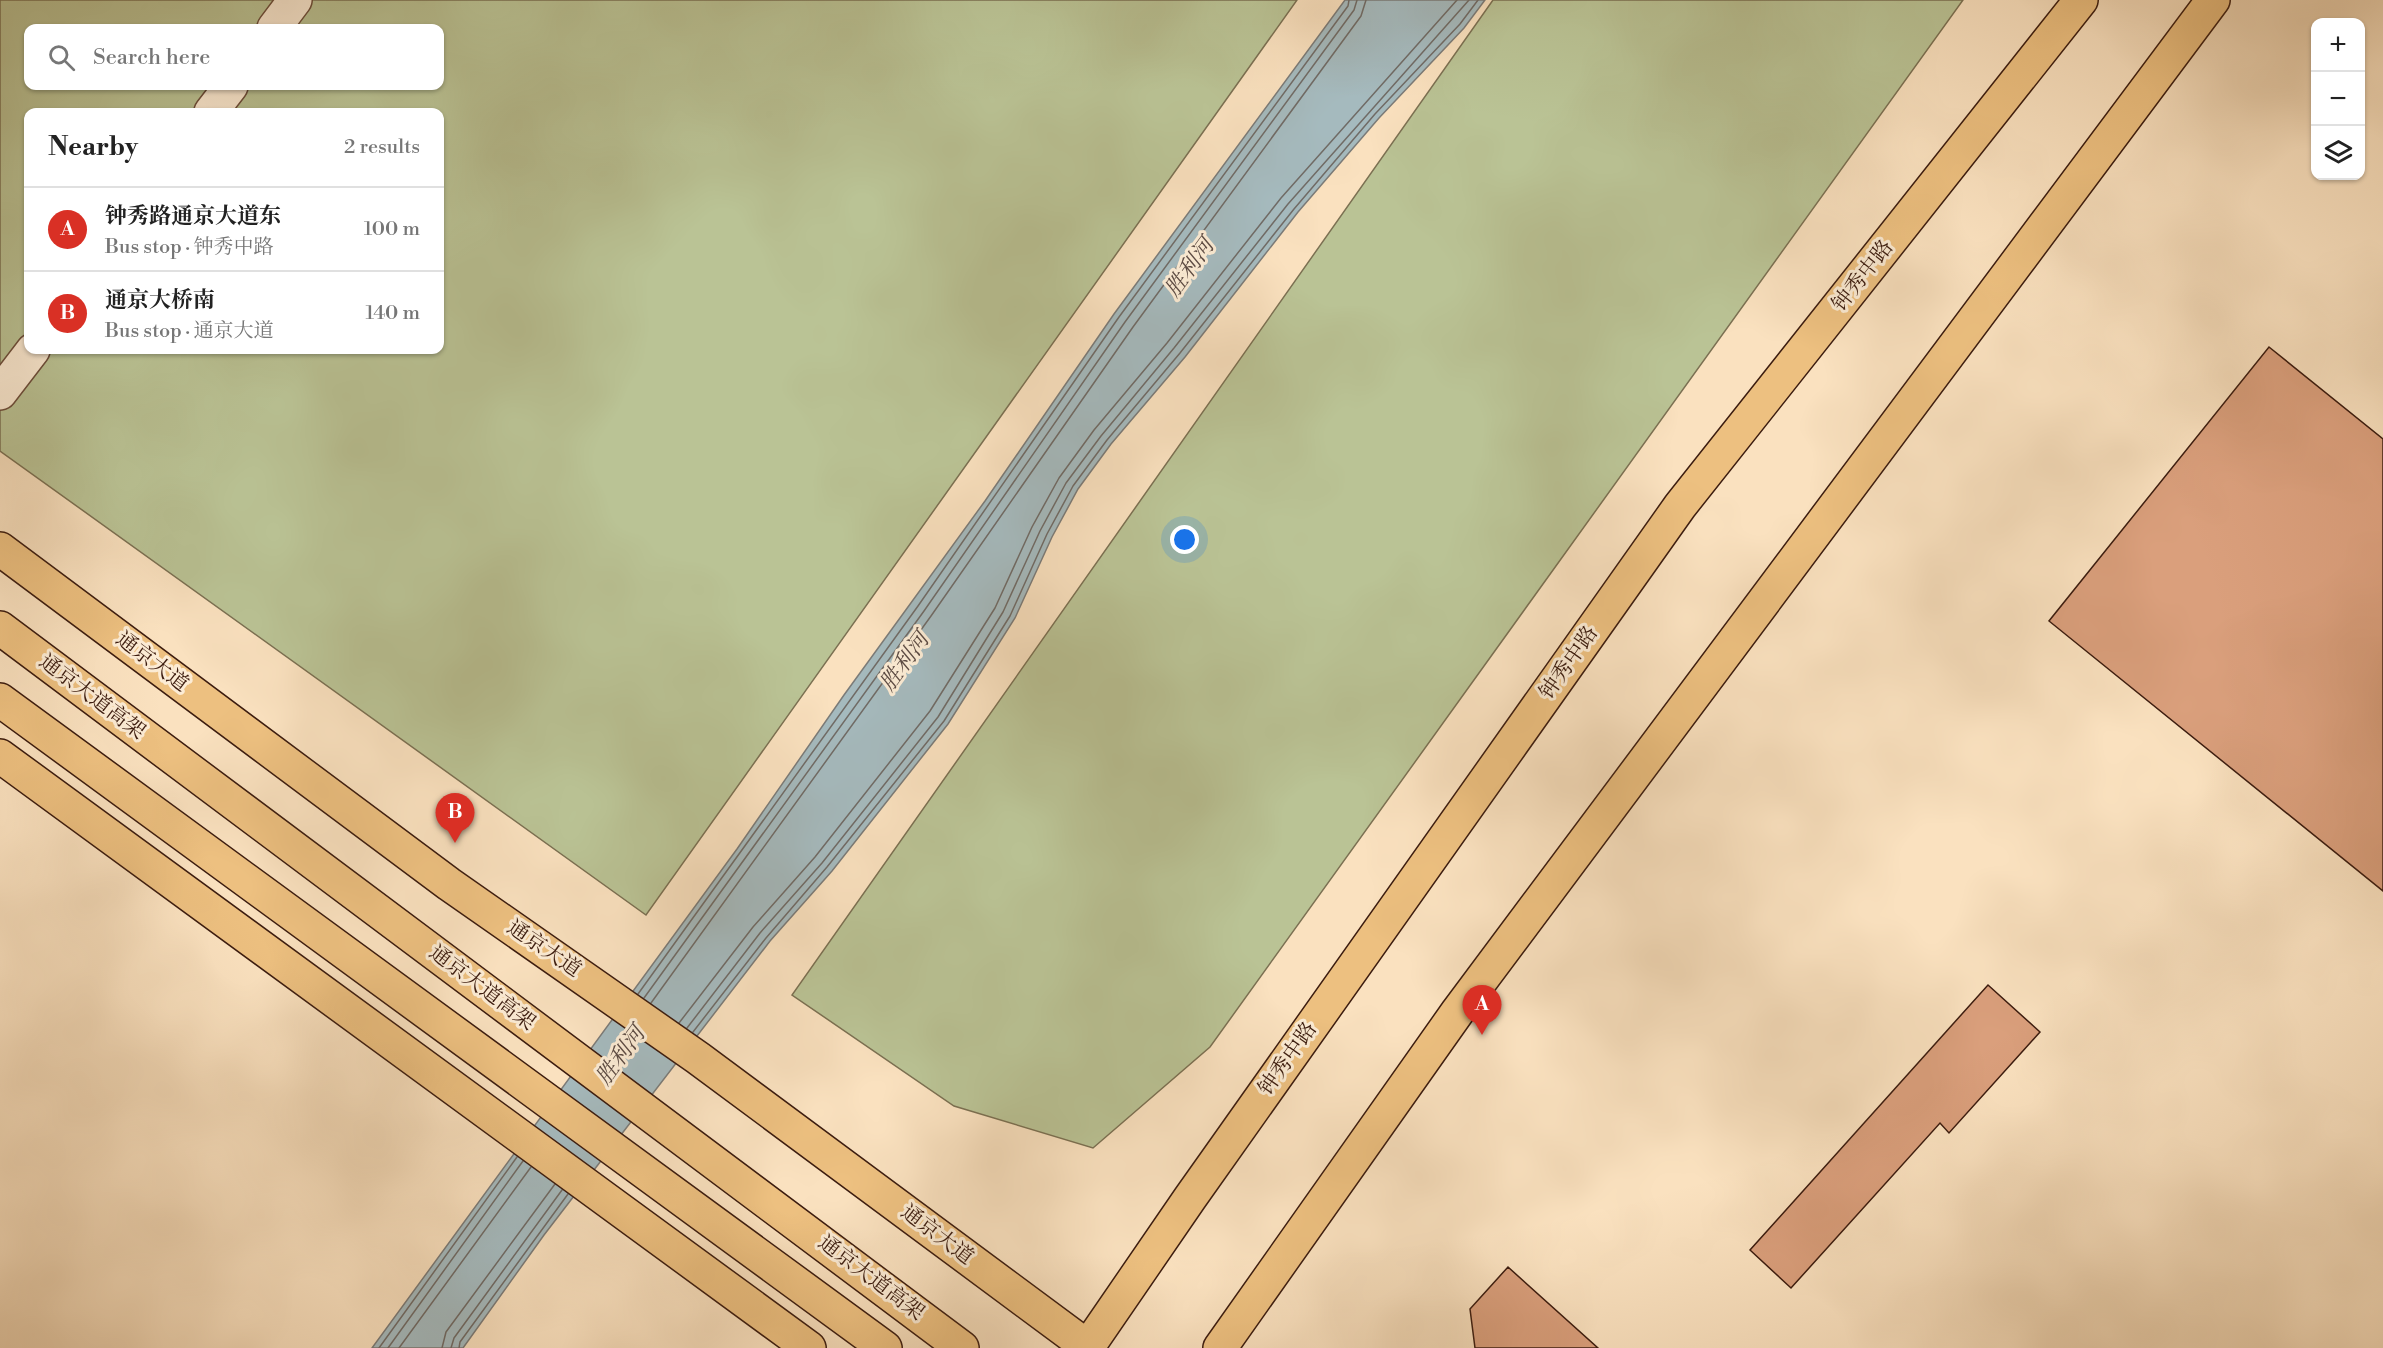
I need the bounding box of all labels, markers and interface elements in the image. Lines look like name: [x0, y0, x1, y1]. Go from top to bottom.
map controls: [2311, 18, 2365, 180]
button: +: [2311, 18, 2365, 72]
search box: [24, 24, 444, 90]
icon: search: [45, 41, 78, 74]
text: Search here: [93, 44, 210, 71]
button: −: [2311, 72, 2365, 126]
button: layers: [2311, 126, 2365, 180]
text: Nearby: [48, 131, 138, 163]
text: 2 results: [344, 135, 420, 160]
text: 钟秀路通京大道东: [105, 203, 281, 230]
text: A: [60, 217, 75, 242]
text: 100 m: [364, 217, 420, 242]
water label: 胜利河: [1160, 230, 1223, 303]
text: Bus stop · 钟秀中路: [105, 235, 273, 260]
street label: 钟秀中路: [1827, 235, 1899, 317]
text: 通京大桥南: [105, 287, 215, 314]
text: B: [60, 301, 75, 326]
text: 140 m: [365, 301, 420, 326]
text: Bus stop · 通京大道: [105, 319, 273, 344]
your location: [1170, 525, 1199, 554]
street label: 钟秀中路: [1534, 621, 1604, 705]
water label: 胜利河: [875, 624, 938, 697]
street label: 通京大道: [111, 626, 193, 698]
street label: 通京大道高架: [34, 649, 150, 745]
pin: B: [436, 794, 474, 843]
street label: 通京大道: [502, 915, 586, 983]
street label: 通京大道高架: [424, 940, 540, 1036]
pin: A: [1462, 986, 1502, 1035]
street label: 钟秀中路: [1253, 1017, 1323, 1101]
water label: 胜利河: [591, 1018, 654, 1091]
street label: 通京大道: [896, 1199, 978, 1271]
street label: 通京大道高架: [813, 1230, 929, 1326]

